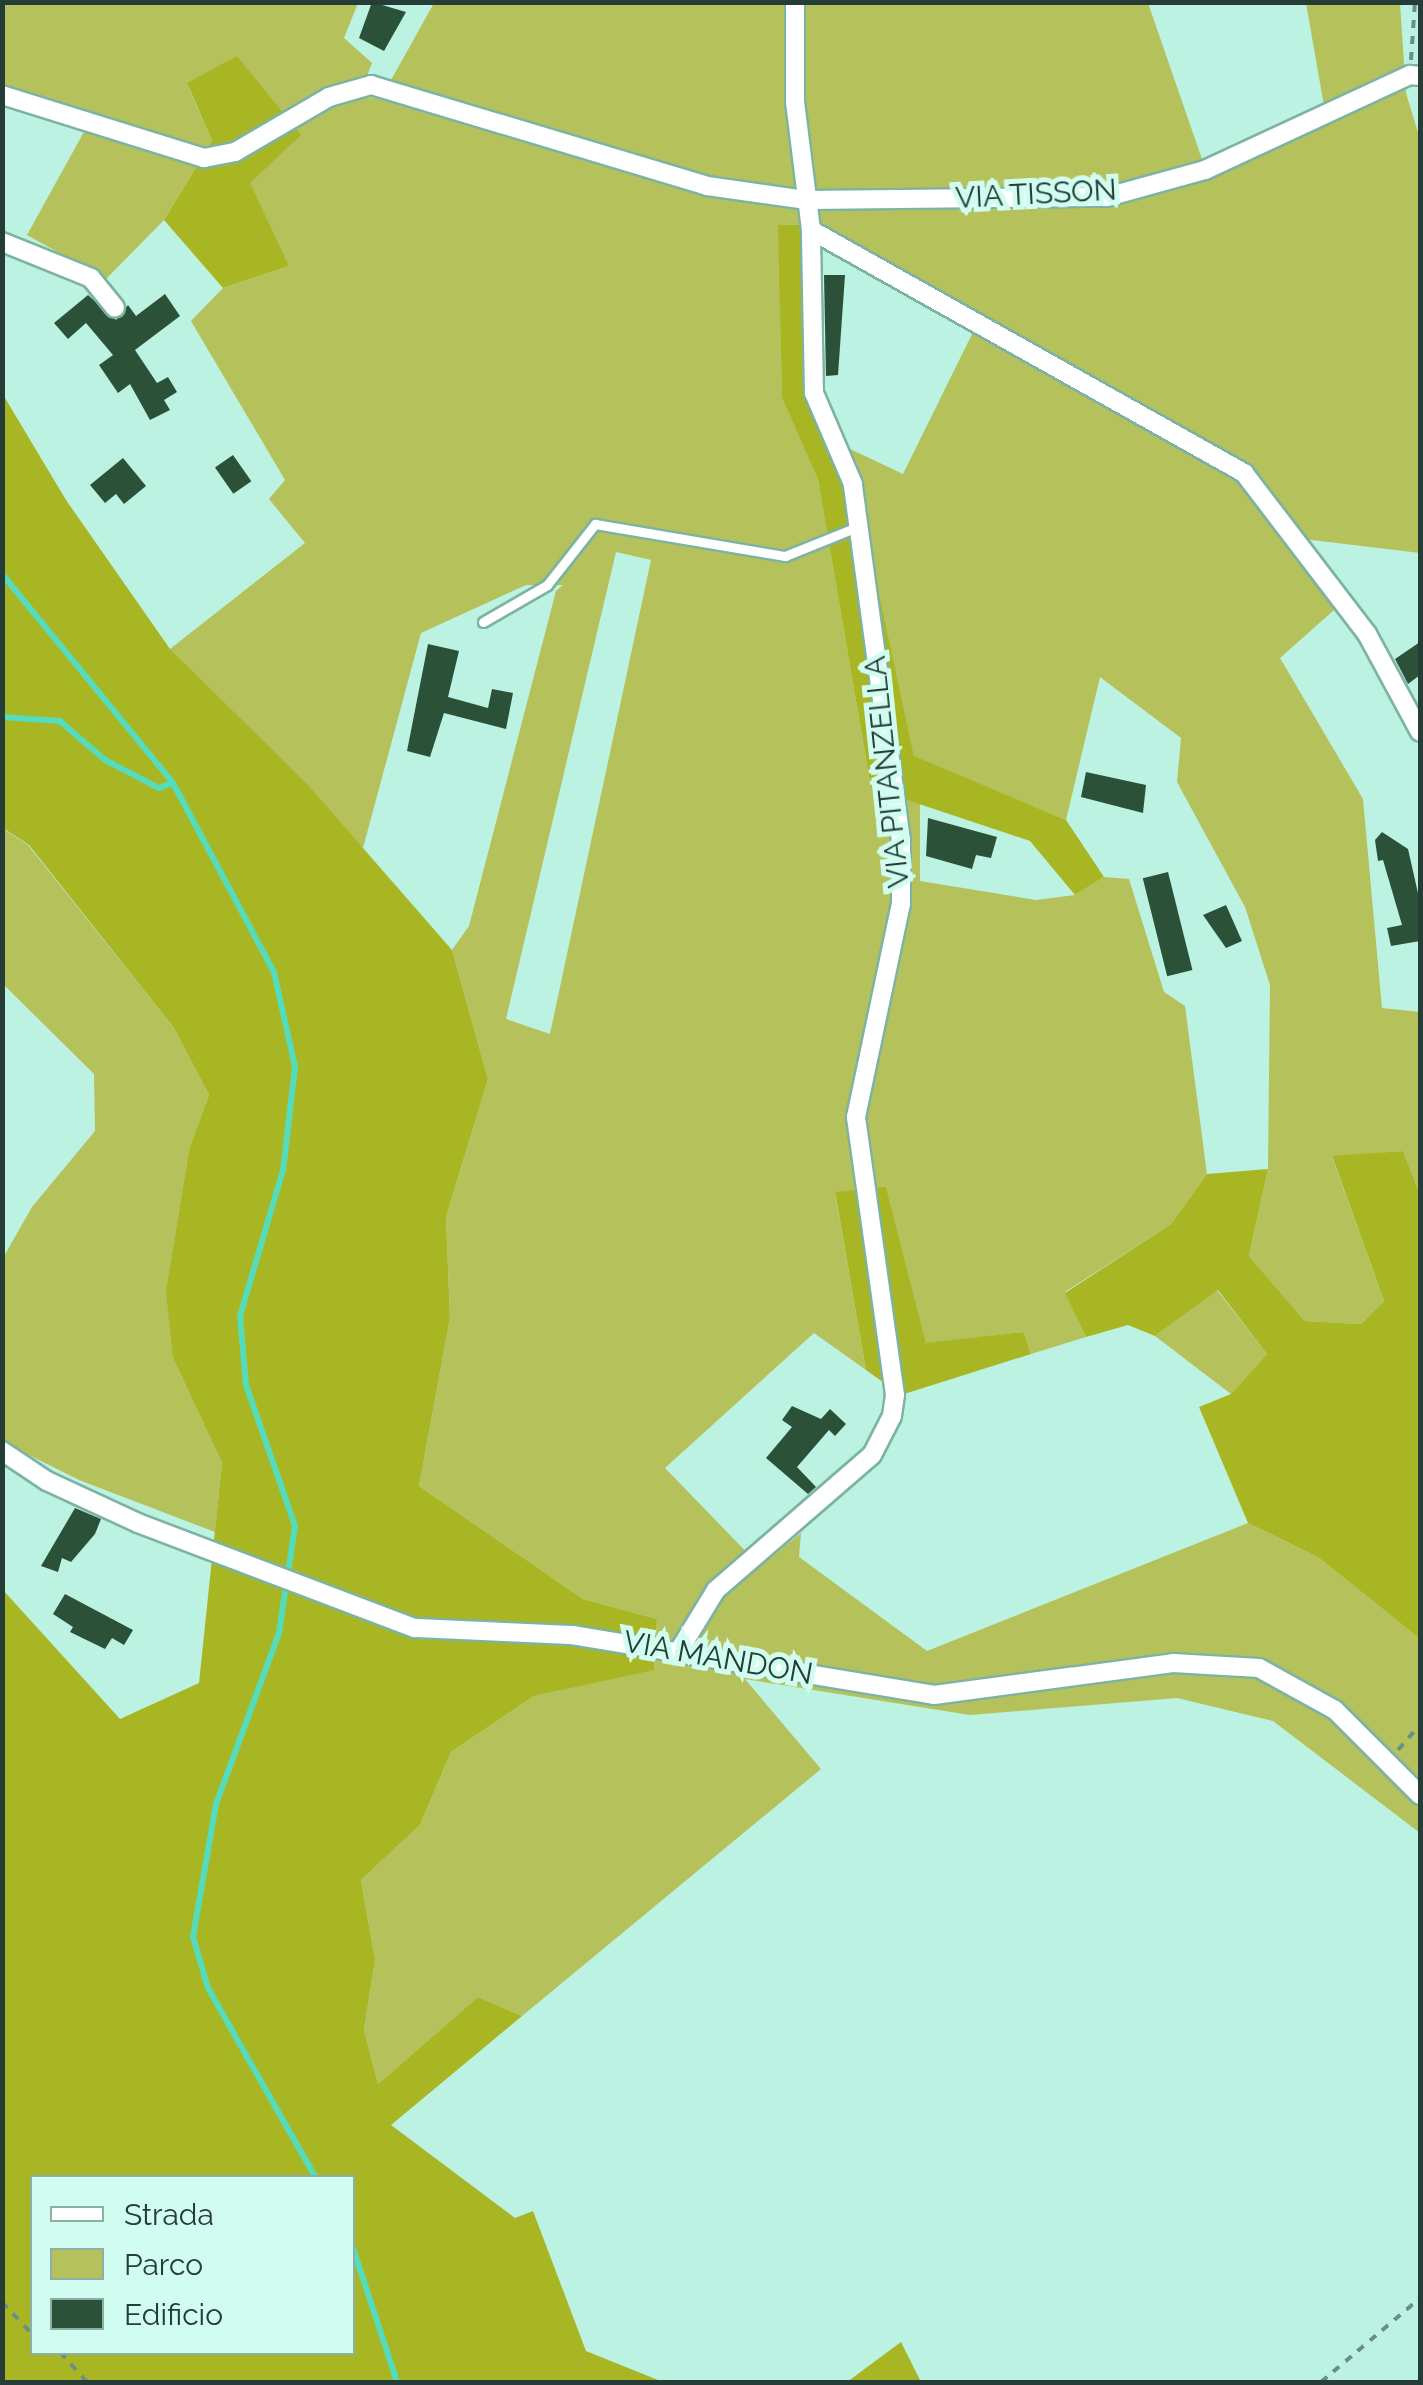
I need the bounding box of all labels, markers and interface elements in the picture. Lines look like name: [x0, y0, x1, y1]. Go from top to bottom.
street label: VIA TISSON: [953, 172, 1119, 216]
street label: VIA PITANZELLA: [857, 654, 917, 890]
street label: VIA MANDON: [620, 1624, 816, 1692]
legend: [30, 2175, 355, 2355]
text: Strada: [124, 2197, 214, 2232]
text: Parco: [124, 2247, 203, 2282]
text: Edificio: [124, 2297, 223, 2332]

